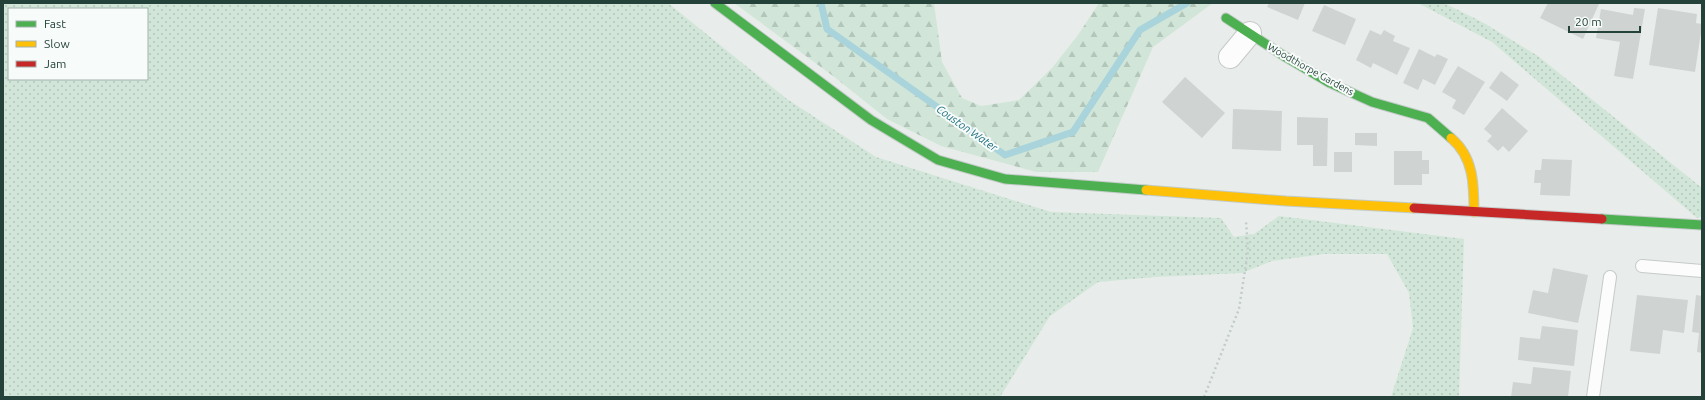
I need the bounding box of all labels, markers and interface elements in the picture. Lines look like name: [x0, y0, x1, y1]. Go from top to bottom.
legend: [8, 8, 148, 80]
scale bar: [1569, 8, 1640, 34]
text: 20 m: [1575, 15, 1602, 28]
text: Fast: [44, 17, 66, 30]
text: Slow: [44, 37, 70, 50]
street label: Woodthorpe Gardens: [1266, 41, 1356, 98]
text: Jam: [44, 57, 66, 70]
water label: Couston Water: [934, 103, 1000, 154]

